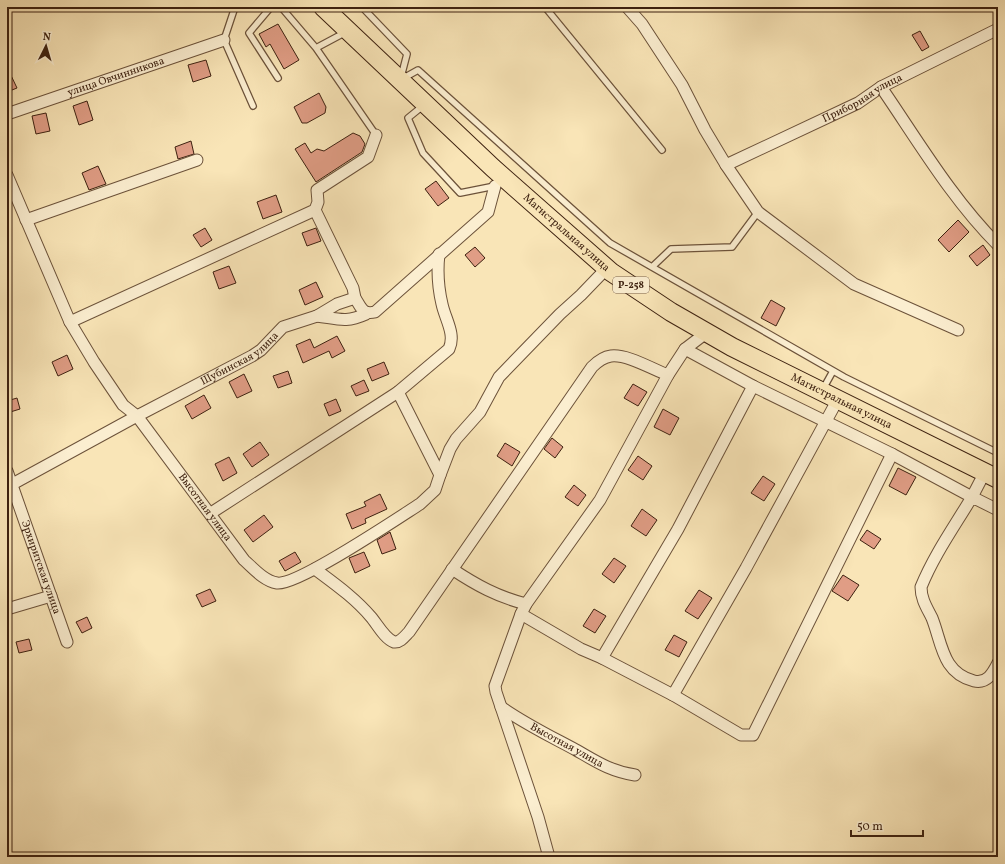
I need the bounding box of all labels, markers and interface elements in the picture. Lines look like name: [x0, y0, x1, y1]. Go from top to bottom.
north arrow: [26, 26, 66, 66]
text: N: [42, 30, 51, 45]
street label: улица Овчинникова: [65, 53, 167, 100]
street label: Приборная улица: [820, 70, 905, 126]
street label: Магистральная улица: [520, 190, 614, 275]
road number: Р-258: [613, 277, 649, 293]
street label: Шубинская улица: [198, 328, 282, 389]
street label: Магистральная улица: [788, 370, 895, 433]
street label: Высотная улица: [175, 470, 235, 545]
street label: Эрхиритская улица: [17, 518, 64, 617]
street label: Высотная улица: [527, 719, 606, 772]
scale bar: [851, 812, 923, 838]
text: 50 m: [857, 819, 883, 835]

